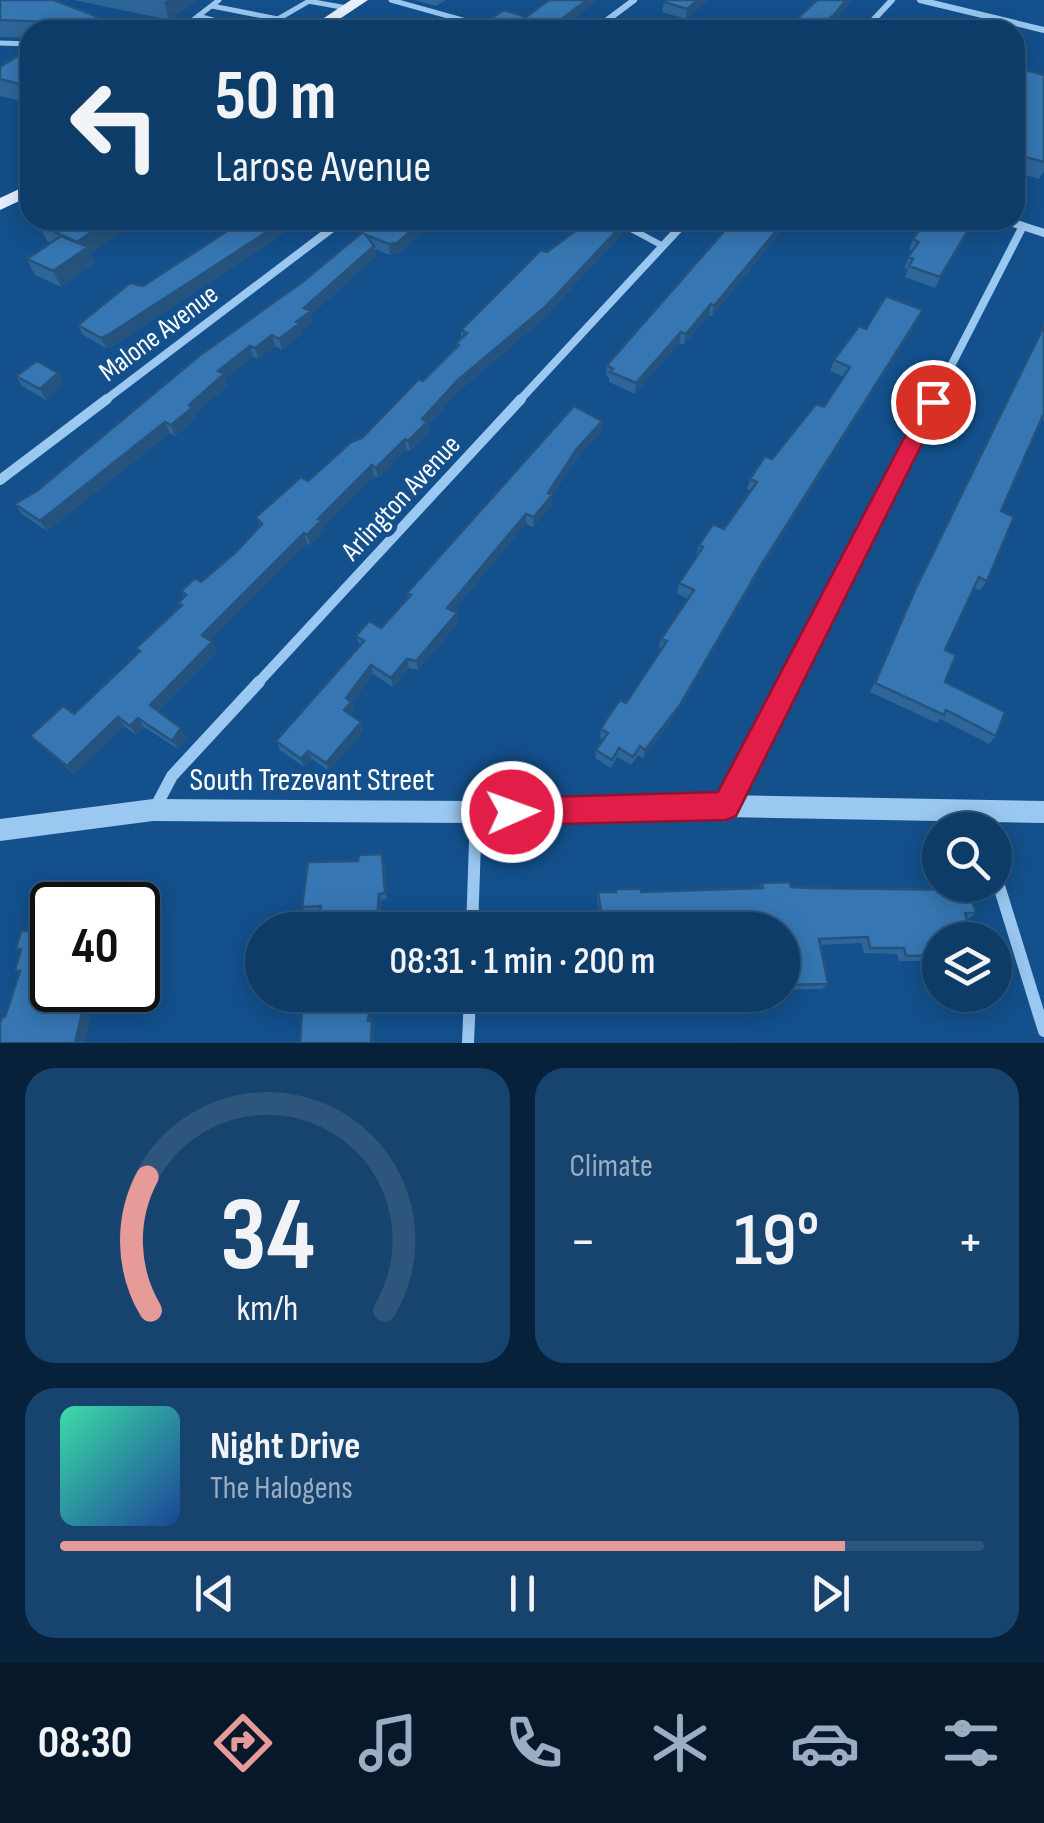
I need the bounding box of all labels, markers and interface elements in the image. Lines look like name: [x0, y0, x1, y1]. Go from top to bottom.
text: 50 m: [215, 55, 336, 139]
icon: left: [50, 60, 180, 190]
text: Larose Avenue: [215, 140, 431, 195]
street label: Malone Avenue: [93, 278, 225, 389]
pin: [891, 360, 976, 445]
icon: arrive: [906, 375, 961, 430]
street label: Arlington Avenue: [334, 428, 468, 568]
position arrow: [460, 760, 564, 864]
street label: South Trezevant Street: [189, 761, 435, 800]
map controls: [922, 812, 1012, 1012]
button: search: [922, 812, 1012, 902]
speed limit sign: 40: [30, 882, 160, 1012]
button: layers: [922, 922, 1012, 1012]
text: 08:31 · 1 min · 200 m: [390, 939, 655, 984]
text: Climate: [570, 1147, 653, 1186]
text: 34: [220, 1174, 315, 1299]
text: 19°: [734, 1196, 820, 1287]
text: −: [570, 1209, 596, 1276]
text: +: [957, 1209, 984, 1276]
text: km/h: [236, 1288, 298, 1331]
text: Night Drive: [210, 1424, 361, 1469]
text: The Halogens: [210, 1469, 353, 1508]
icon: previous: [187, 1566, 242, 1621]
icon: pause: [495, 1566, 550, 1621]
icon: next: [803, 1566, 858, 1621]
icon: directions: [208, 1708, 278, 1778]
icon: music: [353, 1708, 423, 1778]
icon: phone: [499, 1708, 569, 1778]
icon: climate: [645, 1708, 715, 1778]
icon: car: [790, 1708, 860, 1778]
icon: filters: [936, 1708, 1006, 1778]
text: 08:30: [38, 1716, 132, 1771]

